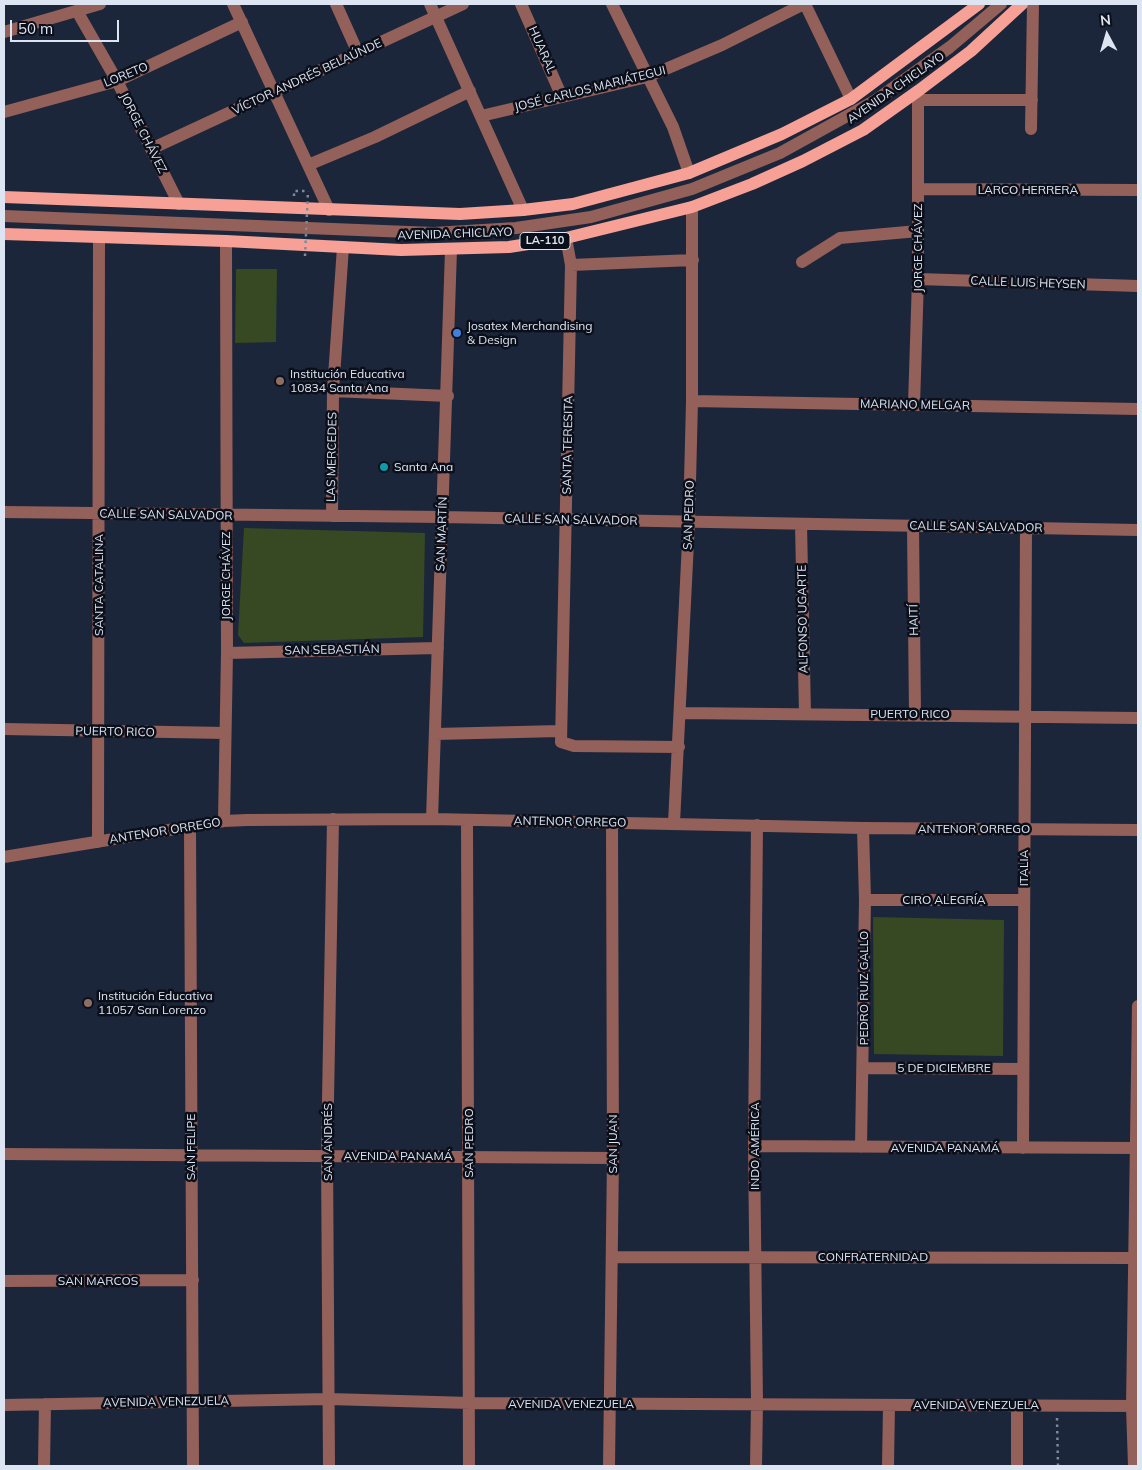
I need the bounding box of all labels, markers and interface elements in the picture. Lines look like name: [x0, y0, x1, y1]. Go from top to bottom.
scale bar: [12, 10, 121, 42]
north arrow: [1082, 10, 1132, 60]
text: N: [1099, 11, 1112, 30]
text: 50 m: [18, 19, 53, 38]
street label: HUARAL: [525, 24, 559, 76]
street label: VÍCTOR ANDRÉS BELAÚNDE: [230, 36, 384, 118]
street label: AVENIDA CHICLAYO: [845, 49, 947, 127]
street label: LORETO: [102, 60, 150, 90]
street label: JOSÉ CARLOS MARIÁTEGUI: [513, 63, 667, 115]
street label: JORGE CHÁVEZ: [116, 90, 170, 176]
street label: LARCO HERRERA: [978, 183, 1078, 197]
street label: JORGE CHÁVEZ: [911, 204, 925, 292]
street label: AVENIDA CHICLAYO: [397, 225, 513, 243]
road number: LA-110: [520, 232, 570, 250]
street label: CALLE LUIS HEYSEN: [970, 274, 1086, 292]
place label: Josatex Merchandising & Design: [467, 319, 593, 347]
marker: Josatex Merchandising & Design: [451, 327, 463, 339]
place label: Institución Educativa 10834 Santa Ana: [290, 367, 405, 395]
marker: Institución Educativa 10834 Santa Ana: [274, 375, 286, 387]
street label: SANTA TERESITA: [560, 395, 576, 495]
street label: MARIANO MELGAR: [860, 397, 970, 413]
street label: LAS MERCEDES: [324, 412, 340, 502]
place label: Santa Ana: [394, 460, 453, 474]
marker: Santa Ana: [378, 461, 390, 473]
street label: SAN PEDRO: [681, 480, 697, 550]
street label: SAN MARTÍN: [433, 496, 451, 572]
street label: CALLE SAN SALVADOR: [99, 507, 233, 523]
street label: CALLE SAN SALVADOR: [504, 512, 638, 528]
street label: CALLE SAN SALVADOR: [909, 519, 1043, 535]
street label: JORGE CHÁVEZ: [219, 532, 233, 620]
street label: SANTA CATALINA: [92, 534, 106, 636]
street label: ALFONSO UGARTE: [795, 565, 811, 673]
street label: HAITÍ: [907, 604, 921, 636]
street label: SAN SEBASTIÁN: [284, 642, 380, 658]
street label: PUERTO RICO: [870, 707, 950, 721]
street label: PUERTO RICO: [75, 724, 155, 740]
street label: ANTENOR ORREGO: [514, 814, 626, 830]
street label: ANTENOR ORREGO: [108, 815, 222, 847]
street label: ANTENOR ORREGO: [918, 822, 1030, 836]
street label: ITALIA: [1017, 850, 1031, 886]
street label: CIRO ALEGRÍA: [902, 893, 986, 907]
street label: PEDRO RUIZ GALLO: [857, 931, 871, 1045]
place label: Institución Educativa 11057 San Lorenzo: [98, 989, 213, 1017]
marker: Institución Educativa 11057 San Lorenzo: [82, 997, 94, 1009]
street label: 5 DE DICIEMBRE: [897, 1061, 991, 1075]
street label: INDO AMÉRICA: [748, 1102, 762, 1190]
street label: SAN ANDRÉS: [321, 1103, 335, 1181]
street label: SAN PEDRO: [462, 1108, 476, 1178]
street label: SAN FELIPE: [184, 1114, 198, 1180]
street label: SAN JUAN: [606, 1115, 620, 1173]
street label: AVENIDA PANAMÁ: [890, 1141, 1000, 1155]
street label: AVENIDA PANAMÁ: [343, 1149, 453, 1163]
street label: CONFRATERNIDAD: [818, 1250, 928, 1264]
street label: SAN MARCOS: [58, 1274, 138, 1288]
street label: AVENIDA VENEZUELA: [103, 1394, 229, 1410]
street label: AVENIDA VENEZUELA: [508, 1397, 634, 1411]
street label: AVENIDA VENEZUELA: [913, 1398, 1039, 1412]

